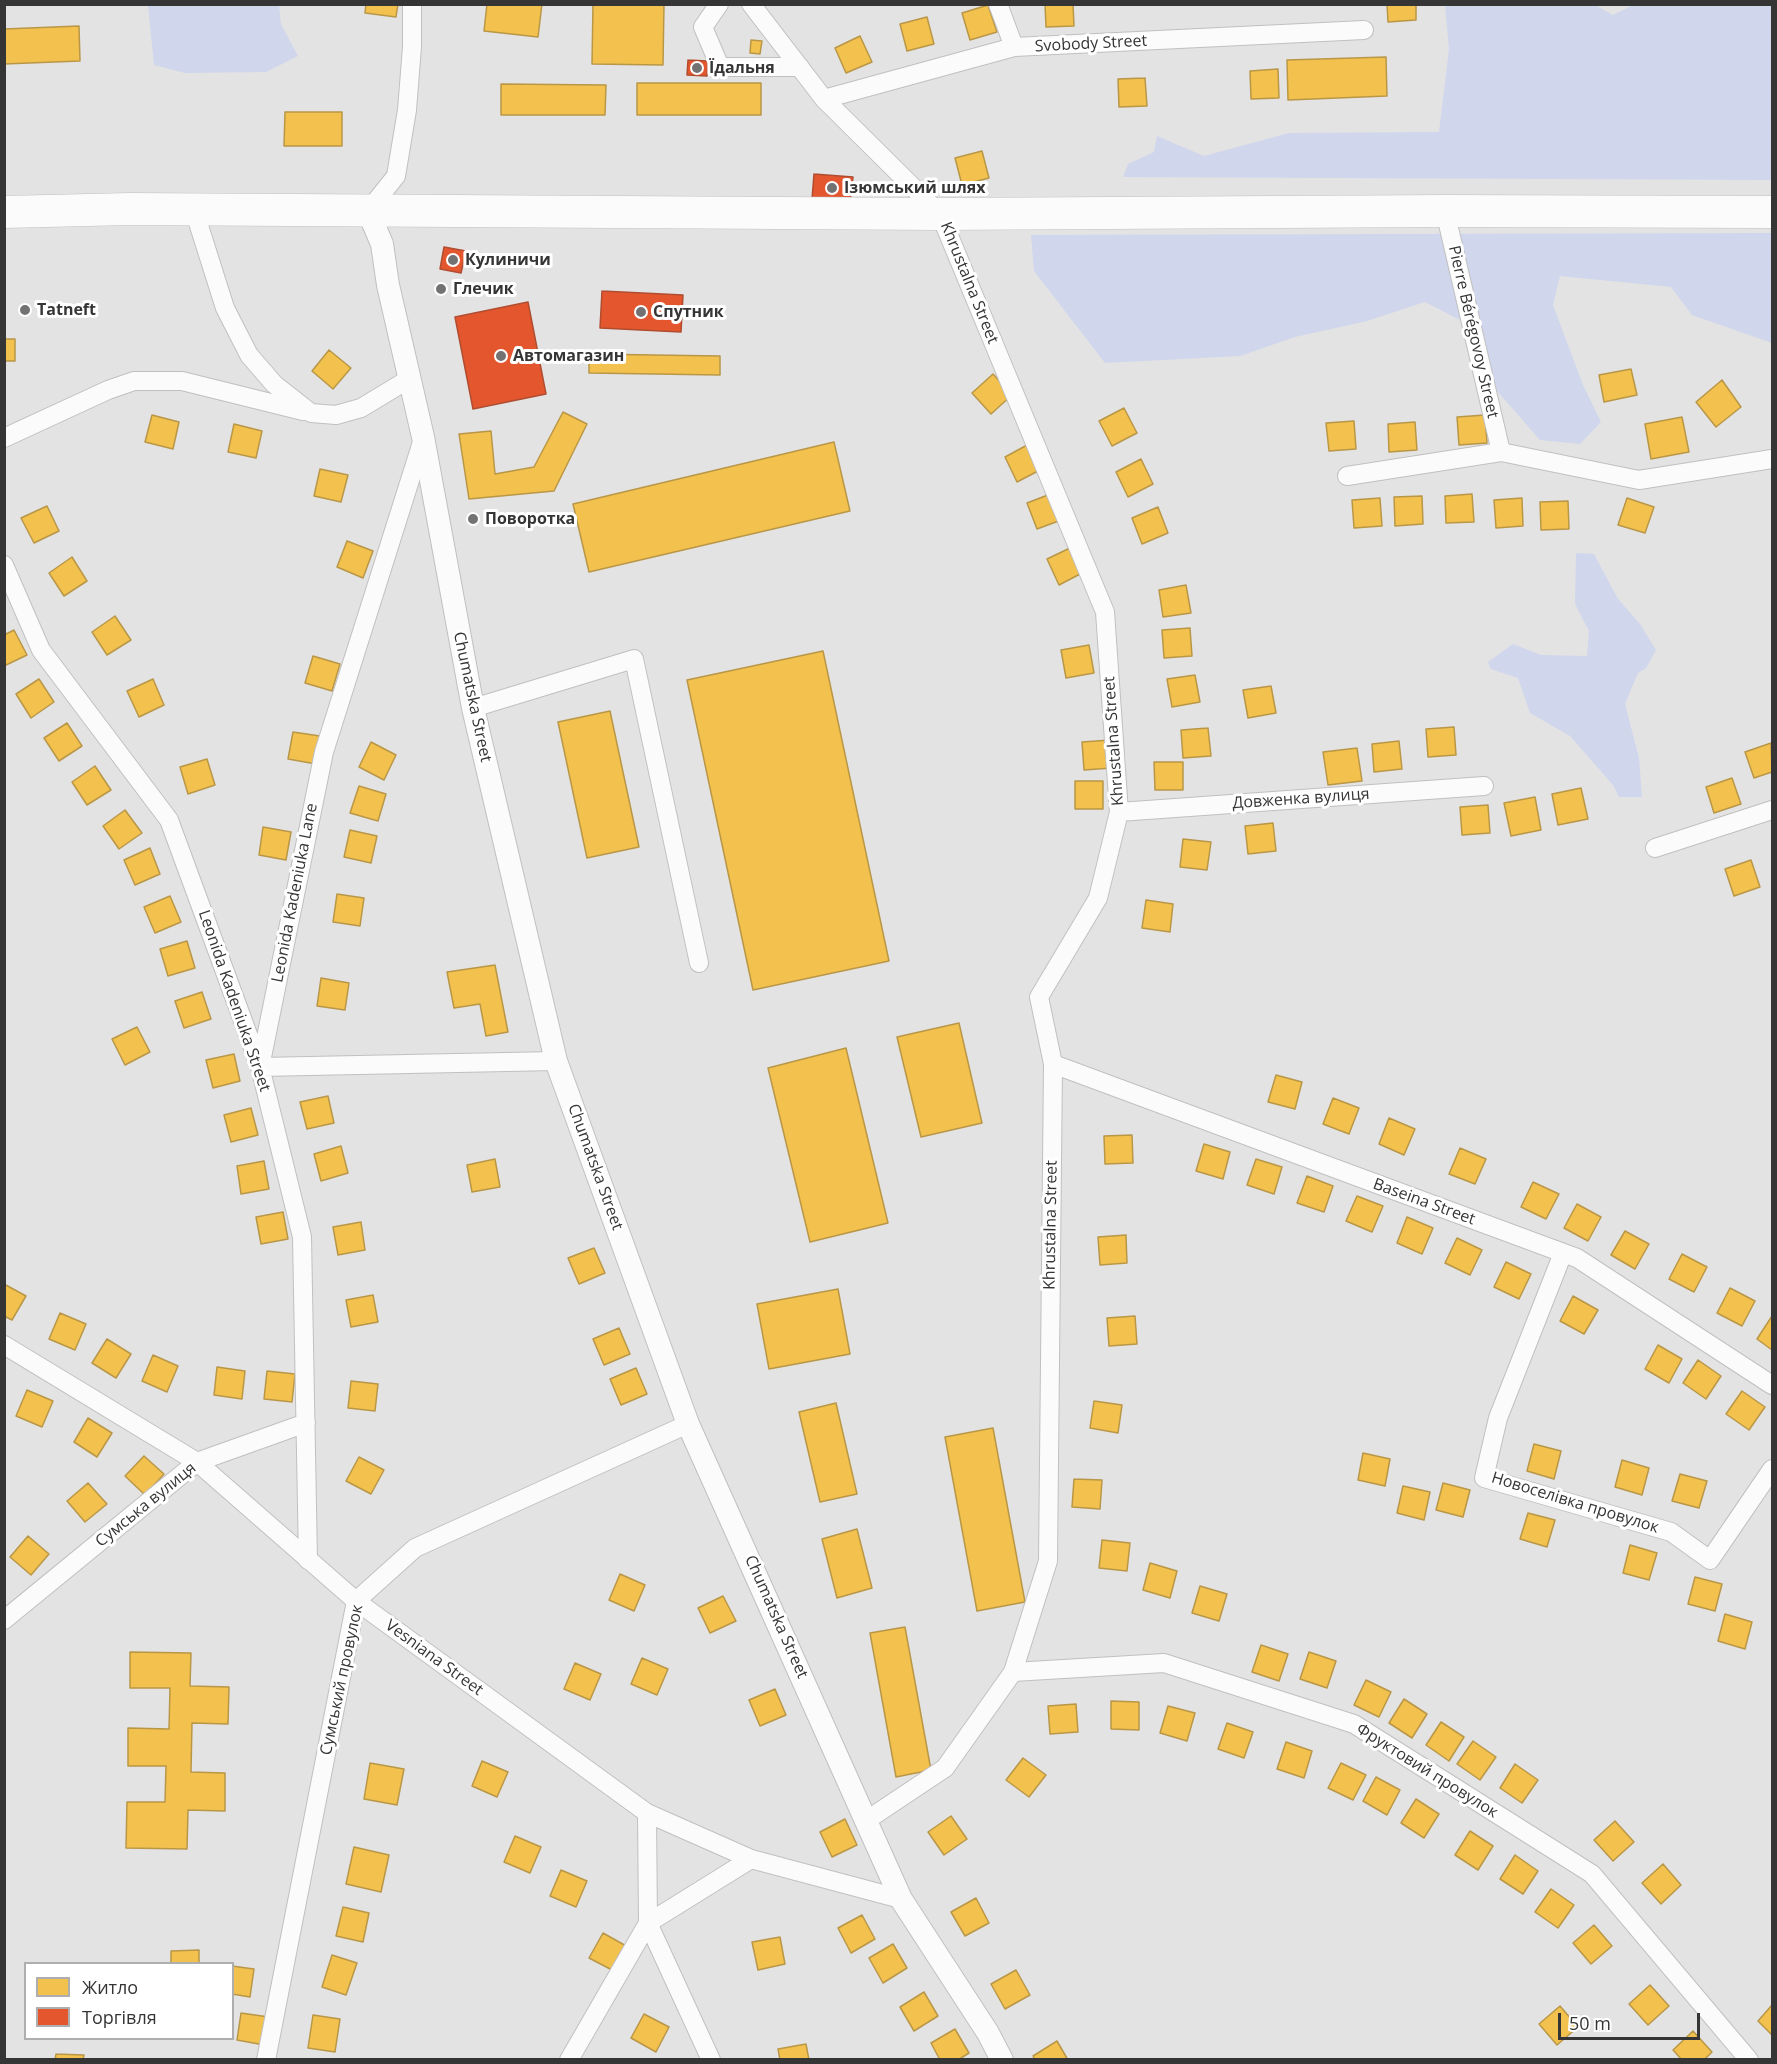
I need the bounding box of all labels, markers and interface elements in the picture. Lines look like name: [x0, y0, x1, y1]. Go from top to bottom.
street label: Svobody Street: [1034, 31, 1148, 57]
place label: Їдальня: [709, 58, 775, 78]
marker: Їдальня: [690, 61, 704, 75]
place label: Ізюмський шлях: [844, 178, 985, 198]
marker: Ізюмський шлях: [825, 181, 839, 195]
street label: Khrustalna Street: [936, 219, 1002, 347]
street label: Pierre Bérégovoy Street: [1444, 244, 1502, 420]
place label: Кулиничи: [465, 250, 551, 270]
marker: Кулиничи: [446, 253, 460, 267]
place label: Глечик: [453, 279, 514, 299]
marker: Глечик: [434, 282, 448, 296]
place label: Tatneft: [37, 300, 96, 320]
place label: Спутник: [653, 302, 724, 322]
marker: Tatneft: [18, 303, 32, 317]
marker: Спутник: [634, 305, 648, 319]
place label: Автомагазин: [513, 346, 624, 366]
marker: Автомагазин: [494, 349, 508, 363]
place label: Поворотка: [485, 509, 575, 529]
marker: Поворотка: [466, 512, 480, 526]
street label: Chumatska Street: [449, 630, 495, 764]
street label: Khrustalna Street: [1100, 676, 1128, 806]
street label: Довженка вулиця: [1232, 785, 1370, 813]
street label: Leonida Kadeniuka Lane: [268, 802, 322, 984]
street label: Leonida Kadeniuka Street: [194, 908, 274, 1094]
street label: Chumatska Street: [563, 1101, 627, 1233]
street label: Khrustalna Street: [1040, 1160, 1062, 1290]
street label: Baseina Street: [1370, 1175, 1478, 1229]
street label: Сумська вулиця: [92, 1459, 200, 1551]
street label: Новоселівка провулок: [1489, 1468, 1661, 1538]
street label: Chumatska Street: [740, 1552, 812, 1682]
street label: Сумський провулок: [317, 1603, 367, 1757]
street label: Vesniana Street: [381, 1616, 487, 1700]
street label: Фруктовий провулок: [1353, 1720, 1501, 1822]
legend: [24, 1962, 234, 2040]
text: Житло: [82, 1975, 138, 1999]
scale bar: [1561, 2001, 1704, 2039]
text: Торгівля: [82, 2005, 157, 2029]
text: 50 m: [1569, 2011, 1611, 2035]

